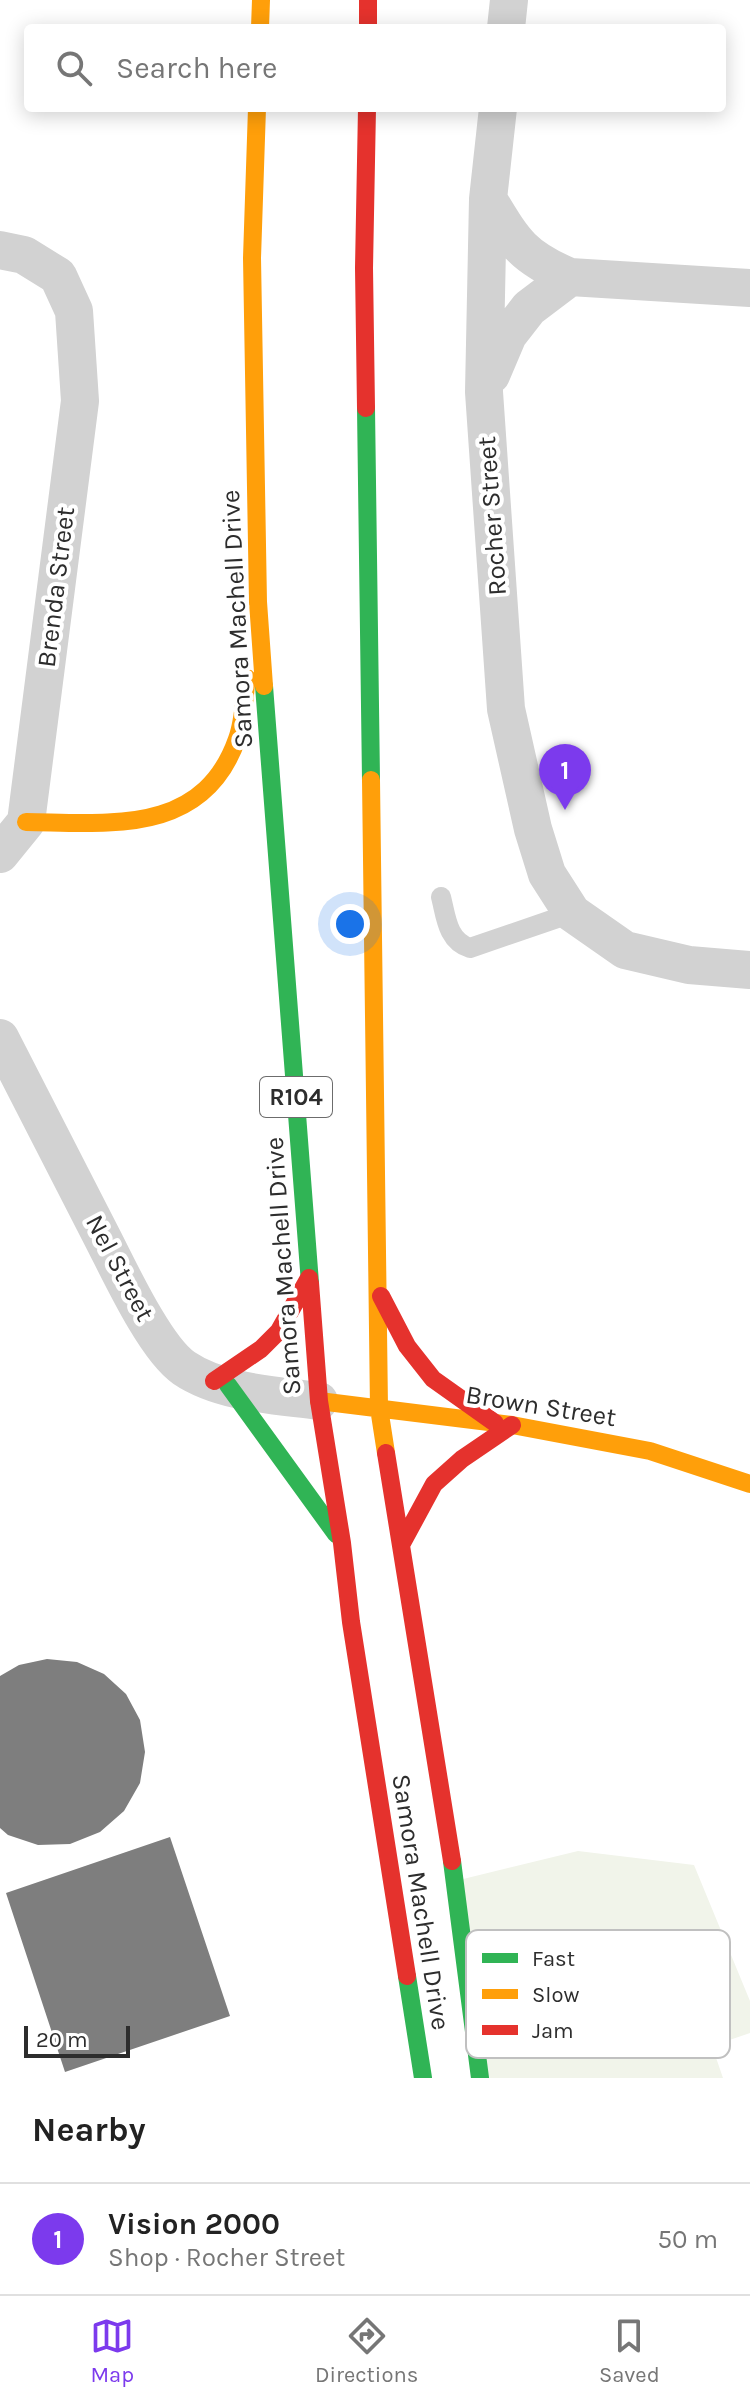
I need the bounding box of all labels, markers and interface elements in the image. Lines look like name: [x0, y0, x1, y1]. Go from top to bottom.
search box: [24, 24, 726, 112]
icon: search: [52, 46, 96, 90]
text: Search here: [116, 50, 277, 86]
street label: Rocher Street: [471, 435, 513, 597]
street label: Samora Machell Drive: [215, 489, 259, 749]
street label: Brenda Street: [31, 505, 81, 669]
pin: 1: [539, 744, 591, 810]
your location: [330, 904, 370, 944]
road number: R104: [260, 1077, 332, 1117]
street label: Samora Machell Drive: [259, 1136, 307, 1396]
street label: Nel Street: [79, 1210, 161, 1327]
street label: Brown Street: [464, 1379, 619, 1433]
street label: Samora Machell Drive: [385, 1772, 457, 2032]
legend: [466, 1930, 730, 2058]
text: Fast: [532, 1946, 575, 1972]
text: Slow: [532, 1982, 579, 2008]
text: Jam: [532, 2018, 574, 2044]
scale bar: [24, 2022, 130, 2058]
text: 20 m: [36, 2027, 88, 2053]
text: Nearby: [32, 2110, 146, 2150]
text: Vision 2000: [108, 2206, 280, 2242]
text: 1: [53, 2224, 63, 2255]
text: 50 m: [657, 2224, 718, 2255]
text: Shop · Rocher Street: [108, 2242, 345, 2273]
tab: Map: [90, 2314, 134, 2388]
tab: Directions: [315, 2314, 418, 2388]
tab: Saved: [599, 2314, 660, 2388]

